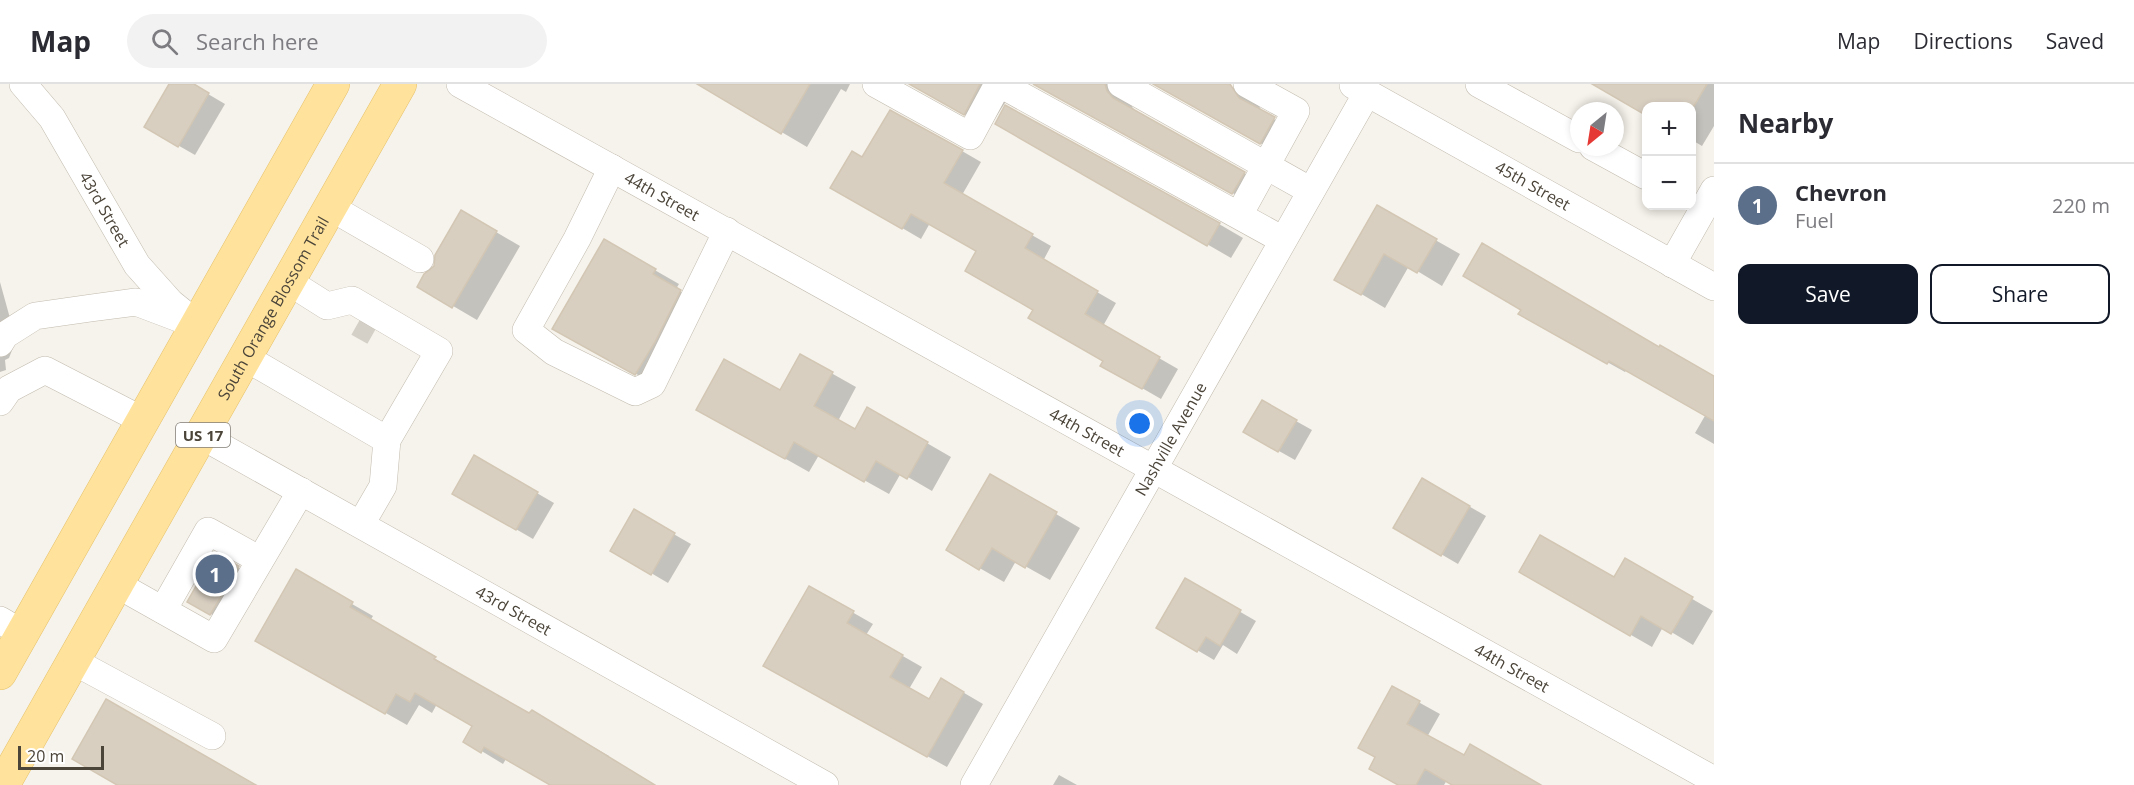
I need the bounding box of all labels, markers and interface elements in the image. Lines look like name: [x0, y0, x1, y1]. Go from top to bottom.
search box: [127, 14, 547, 68]
text: Map: [30, 22, 91, 60]
icon: search: [148, 25, 181, 58]
text: Search here: [196, 26, 319, 56]
text: Map: [1837, 27, 1880, 55]
text: Directions: [1913, 27, 2013, 55]
text: Saved: [2046, 27, 2104, 55]
north arrow: [1570, 102, 1624, 156]
map controls: [1642, 102, 1696, 210]
button: +: [1642, 102, 1696, 156]
text: Nearby: [1738, 105, 1833, 141]
street label: 45th Street: [1491, 156, 1574, 216]
button: −: [1642, 156, 1696, 210]
street label: 44th Street: [620, 166, 704, 226]
street label: 43rd Street: [74, 168, 135, 251]
text: Chevron: [1795, 177, 1887, 207]
text: 1: [1752, 192, 1763, 219]
text: 220 m: [2052, 192, 2110, 219]
text: Fuel: [1795, 207, 1834, 234]
street label: South Orange Blossom Trail: [212, 212, 334, 404]
button: Save: [1738, 264, 1918, 324]
button: Share: [1930, 264, 2110, 324]
street label: Nashville Avenue: [1130, 378, 1212, 500]
street label: 44th Street: [1045, 402, 1129, 462]
your location: [1125, 409, 1154, 438]
road number: US 17: [176, 423, 230, 447]
pin: 1: [196, 552, 234, 596]
street label: 43rd Street: [472, 580, 556, 641]
street label: 44th Street: [1470, 638, 1554, 698]
scale bar: [18, 743, 104, 770]
text: 20 m: [27, 745, 64, 767]

